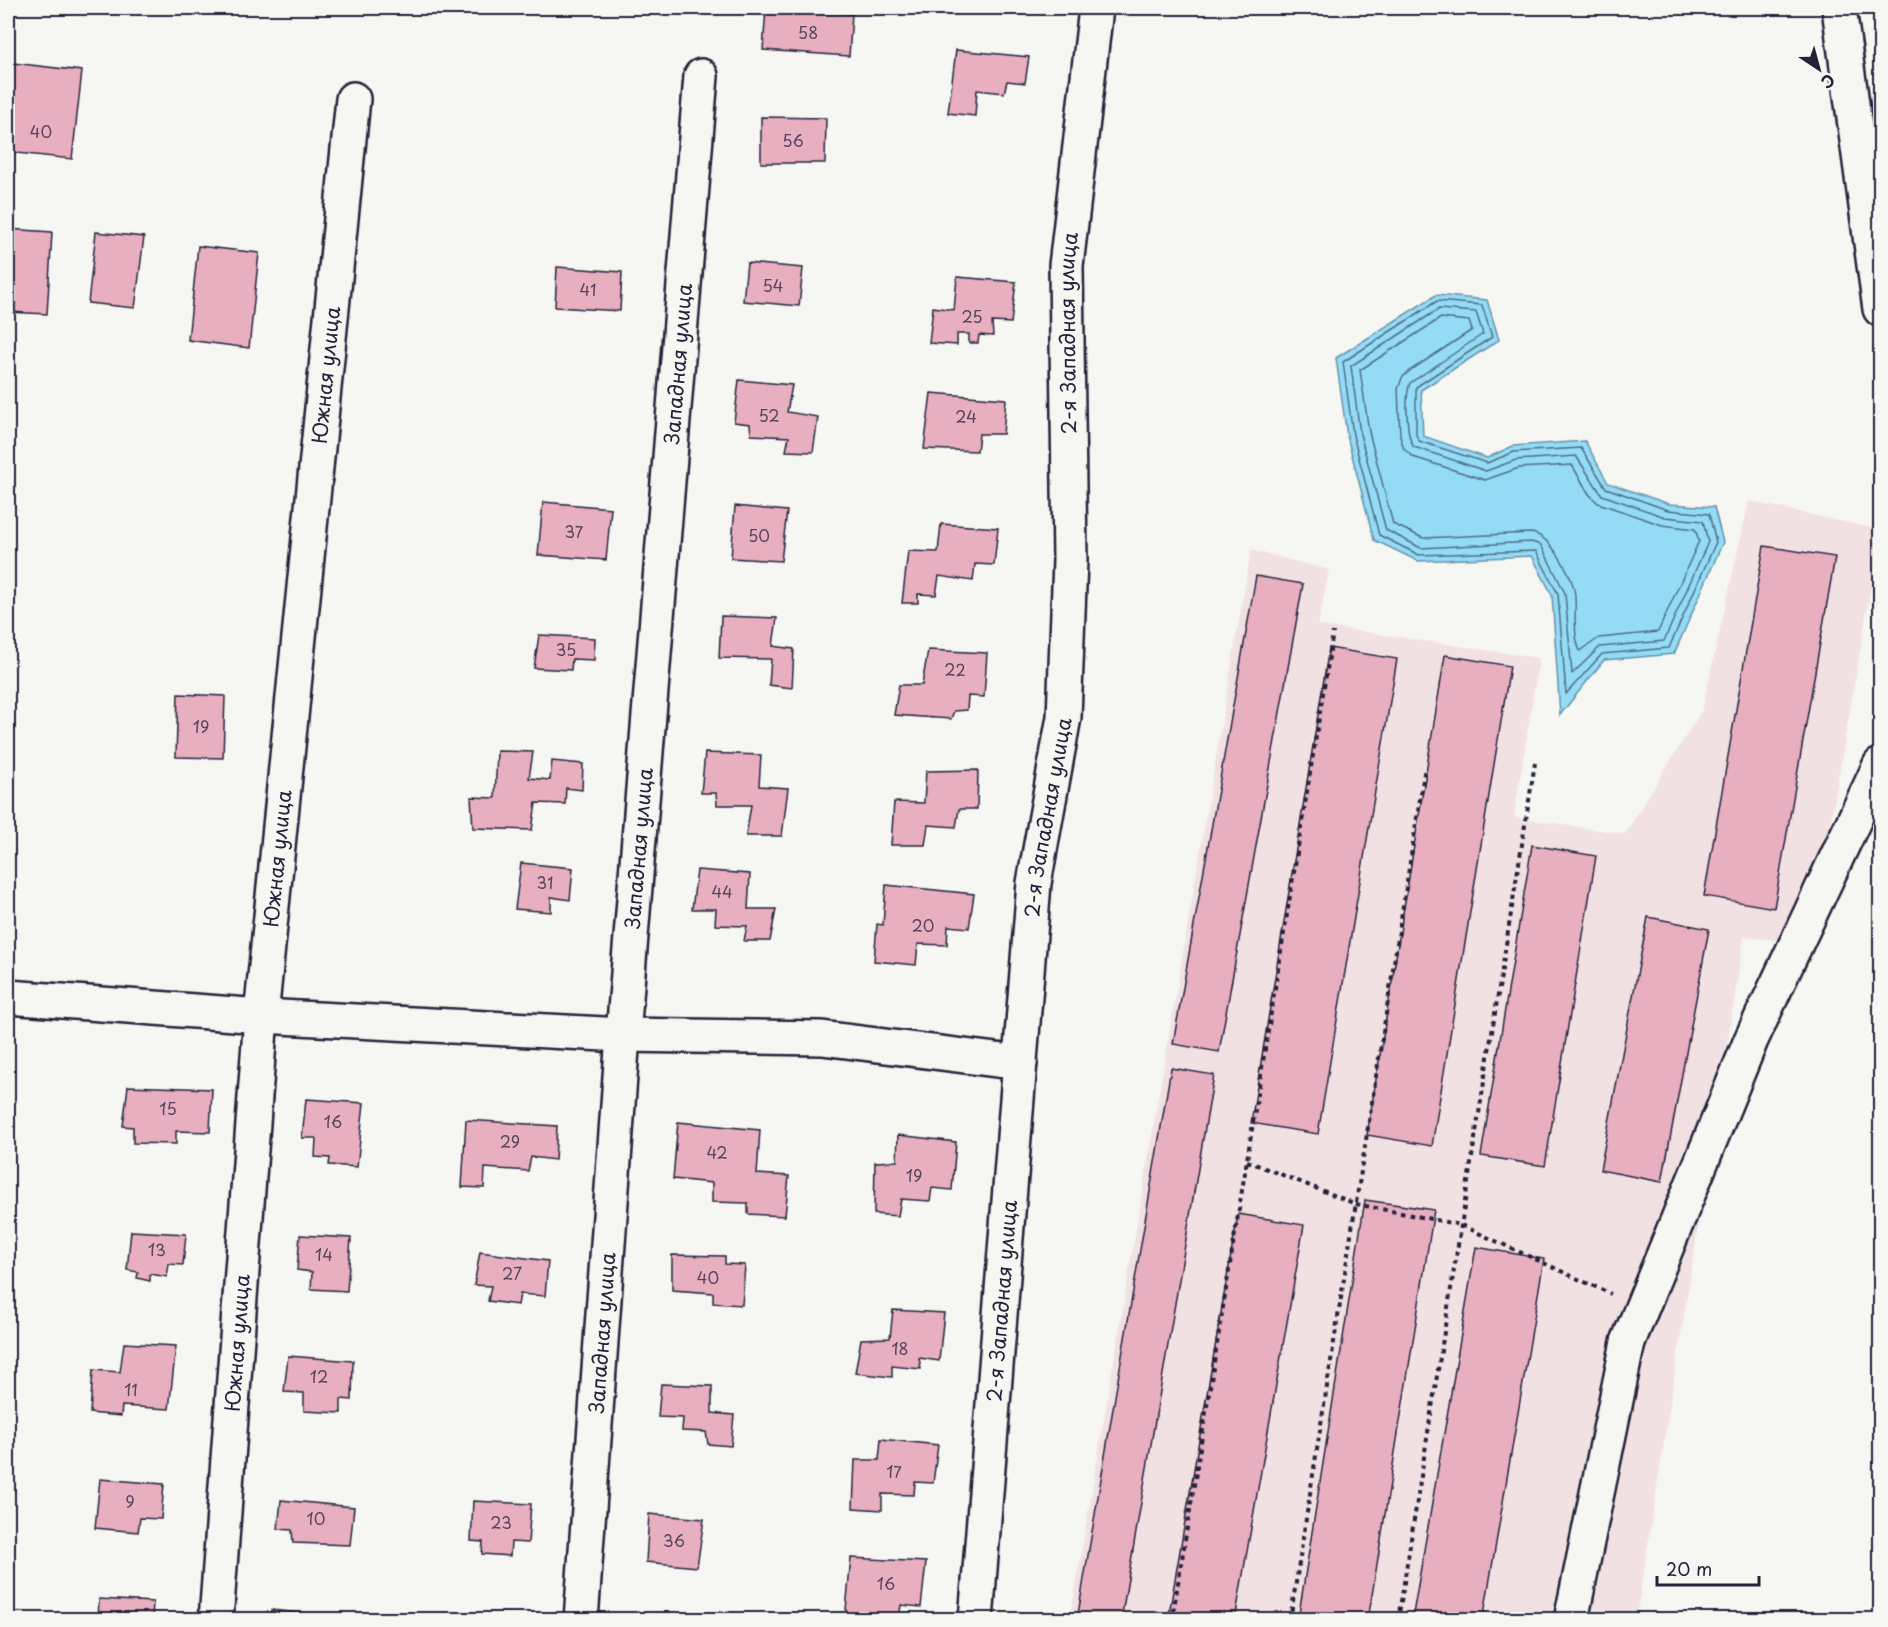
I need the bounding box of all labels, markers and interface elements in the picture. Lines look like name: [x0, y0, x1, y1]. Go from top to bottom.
house number: 58: [798, 20, 818, 44]
north arrow: [1789, 39, 1849, 99]
text: С: [1816, 69, 1840, 95]
house number: 40: [30, 119, 52, 143]
house number: 56: [782, 128, 804, 152]
street label: 2-я Западная улица: [1051, 230, 1085, 435]
house number: 54: [763, 273, 783, 297]
house number: 41: [580, 277, 596, 301]
street label: Западная улица: [656, 282, 699, 445]
house number: 25: [961, 304, 983, 328]
street label: Южная улица: [304, 305, 347, 445]
house number: 52: [758, 403, 780, 427]
house number: 24: [955, 404, 977, 428]
house number: 37: [565, 519, 584, 543]
house number: 50: [748, 523, 770, 547]
house number: 35: [556, 637, 576, 661]
house number: 22: [944, 657, 966, 681]
house number: 19: [193, 714, 209, 738]
street label: 2-я Западная улица: [1016, 715, 1079, 919]
street label: Западная улица: [617, 766, 660, 930]
street label: Южная улица: [255, 788, 299, 928]
house number: 31: [537, 870, 553, 894]
house number: 44: [711, 879, 733, 903]
house number: 20: [912, 913, 934, 937]
house number: 15: [159, 1096, 177, 1120]
house number: 16: [324, 1109, 342, 1133]
house number: 29: [500, 1129, 520, 1153]
house number: 42: [706, 1140, 728, 1164]
house number: 19: [906, 1163, 922, 1187]
street label: 2-я Западная улица: [978, 1198, 1024, 1403]
house number: 13: [148, 1237, 166, 1261]
house number: 14: [315, 1242, 333, 1266]
street label: Западная улица: [581, 1251, 622, 1414]
house number: 27: [502, 1261, 522, 1285]
house number: 40: [697, 1265, 719, 1289]
street label: Южная улица: [217, 1273, 257, 1412]
house number: 18: [891, 1336, 909, 1360]
house number: 12: [310, 1364, 328, 1388]
house number: 11: [124, 1377, 138, 1401]
house number: 17: [886, 1459, 902, 1483]
house number: 9: [125, 1489, 135, 1513]
house number: 10: [307, 1506, 325, 1530]
house number: 23: [490, 1510, 512, 1534]
house number: 36: [663, 1528, 685, 1552]
scale bar: [1657, 1549, 1759, 1587]
text: 20 m: [1666, 1555, 1712, 1582]
house number: 16: [877, 1571, 895, 1595]

